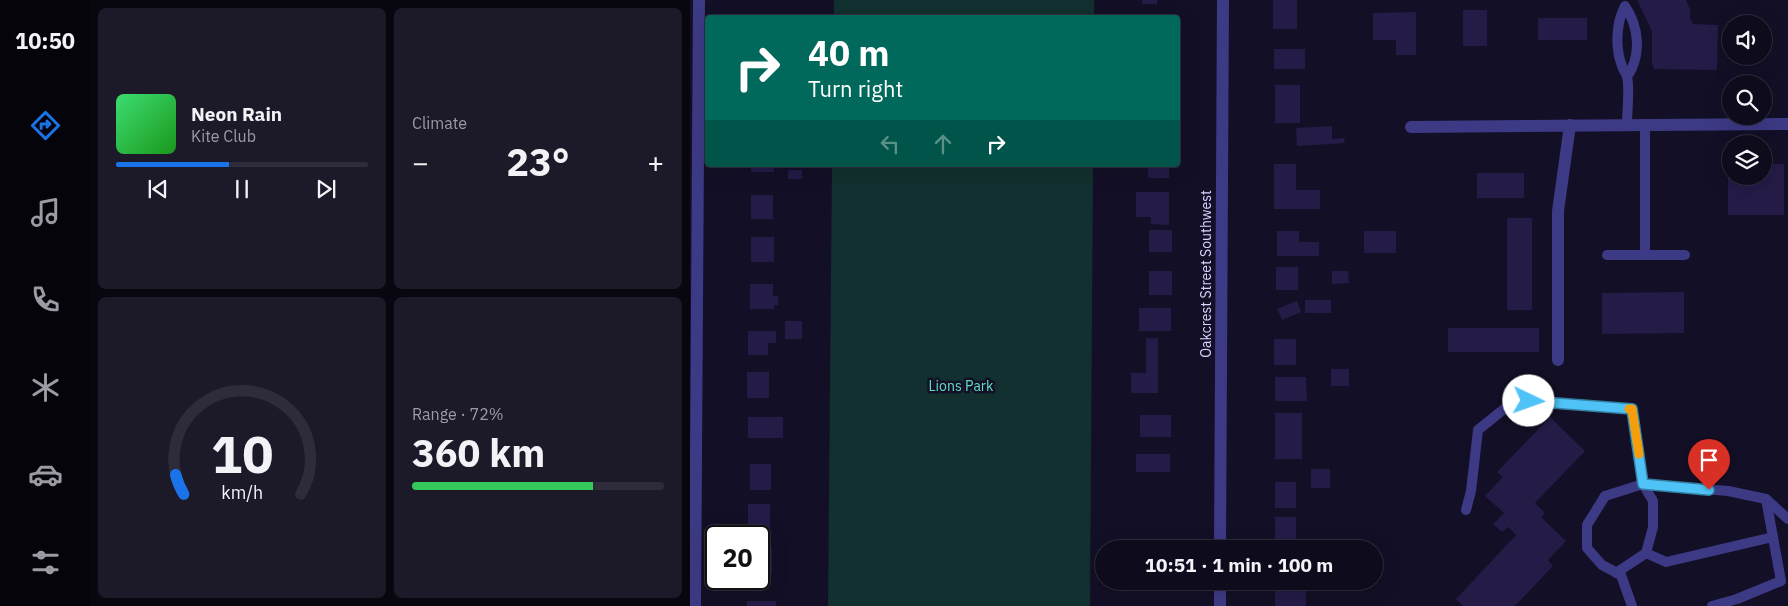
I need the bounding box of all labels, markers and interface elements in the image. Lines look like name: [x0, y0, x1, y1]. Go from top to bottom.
map controls: [1722, 15, 1772, 185]
button: sound: [1722, 15, 1772, 65]
text: 10:50: [15, 26, 75, 55]
text: 40 m: [808, 30, 890, 76]
icon: right: [725, 35, 790, 100]
text: Turn right: [808, 74, 903, 103]
button: search: [1722, 75, 1772, 125]
text: Neon Rain: [191, 102, 282, 126]
icon: directions: [28, 108, 63, 143]
text: Climate: [412, 113, 467, 133]
text: Kite Club: [191, 126, 256, 146]
icon: left: [876, 130, 904, 158]
icon: ahead: [929, 130, 957, 158]
icon: right: [982, 130, 1010, 158]
button: layers: [1722, 135, 1772, 185]
text: 23°: [506, 137, 570, 186]
text: −: [412, 144, 429, 181]
text: +: [647, 144, 664, 181]
icon: previous: [144, 175, 172, 203]
icon: pause: [228, 175, 256, 203]
icon: next: [312, 175, 340, 203]
street label: Oakcrest Street Southwest: [1197, 190, 1215, 358]
icon: music: [28, 195, 63, 230]
icon: phone: [28, 282, 63, 317]
icon: climate: [28, 370, 63, 405]
position arrow: [1502, 374, 1554, 426]
park label: Lions Park: [929, 377, 994, 395]
text: Range · 72%: [412, 404, 504, 424]
text: 10: [211, 420, 273, 487]
text: 360 km: [412, 428, 545, 477]
pin: [1688, 439, 1730, 490]
icon: arrive: [1695, 446, 1723, 474]
icon: car: [28, 457, 63, 492]
text: km/h: [221, 481, 263, 504]
speed limit sign: 20: [705, 525, 770, 590]
icon: filters: [28, 545, 63, 580]
text: 10:51 · 1 min · 100 m: [1145, 553, 1333, 577]

